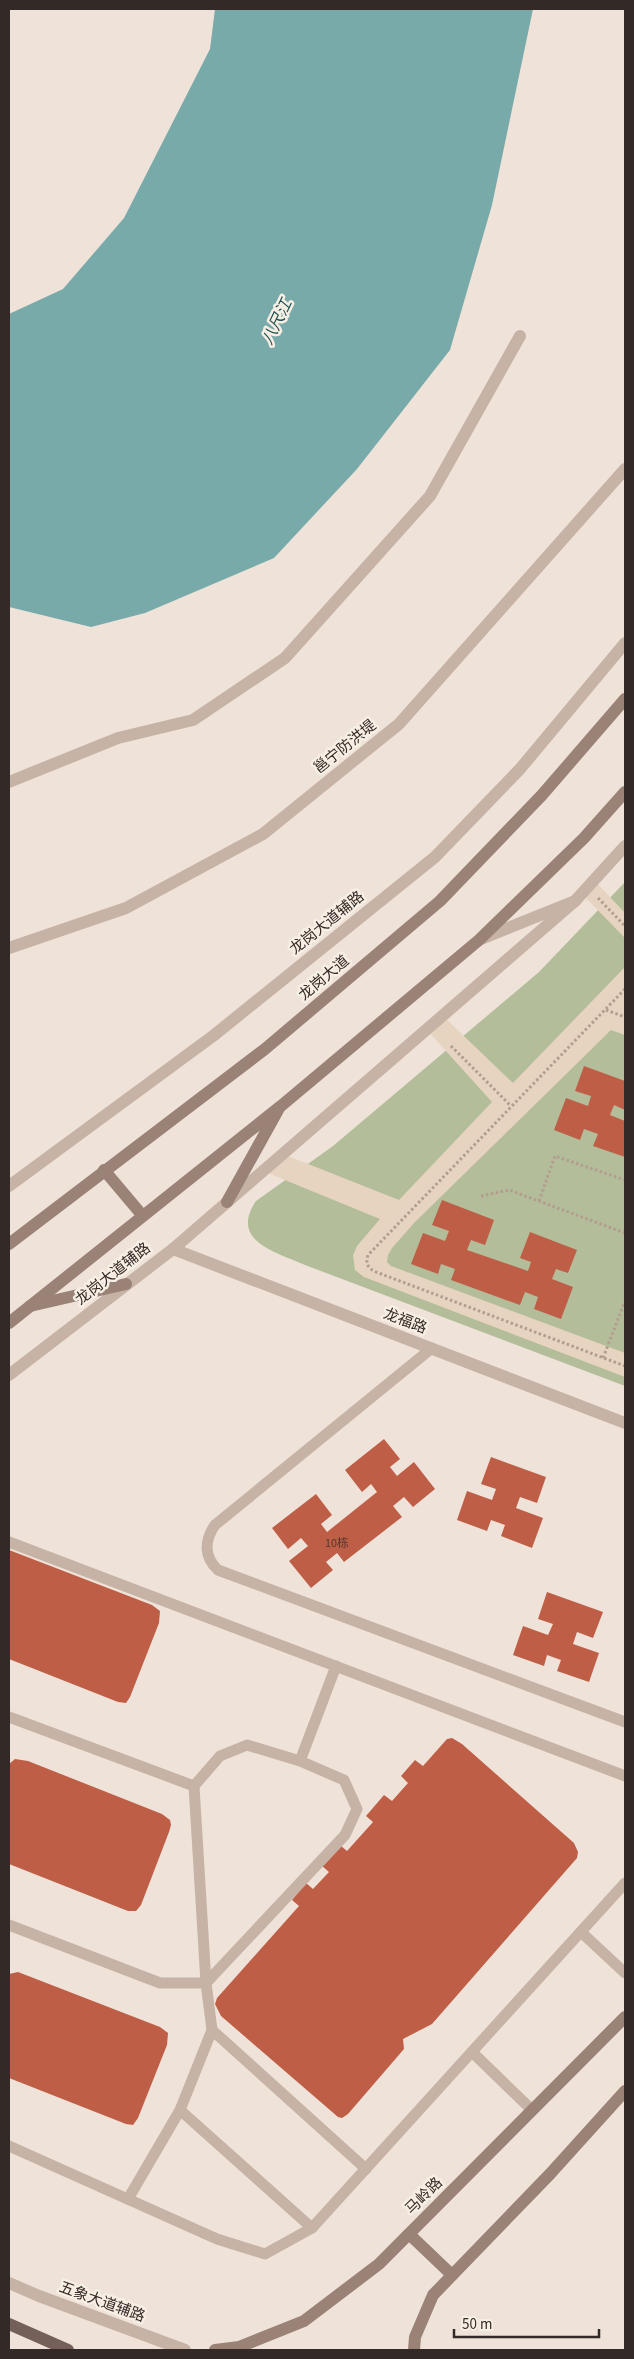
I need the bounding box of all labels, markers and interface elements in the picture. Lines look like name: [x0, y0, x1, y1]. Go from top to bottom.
water label: 八尺江: [257, 294, 298, 348]
street label: 邕宁防洪堤: [309, 715, 381, 779]
street label: 龙岗大道辅路: [285, 887, 369, 959]
street label: 龙岗大道: [294, 951, 354, 1005]
street label: 龙岗大道辅路: [71, 1238, 155, 1310]
street label: 龙福路: [380, 1303, 430, 1339]
house number: 10栋: [325, 1535, 349, 1552]
street label: 马岭路: [401, 2173, 447, 2219]
street label: 五象大道辅路: [56, 2277, 148, 2327]
scale bar: [454, 2306, 599, 2338]
text: 50 m: [462, 2314, 492, 2335]

